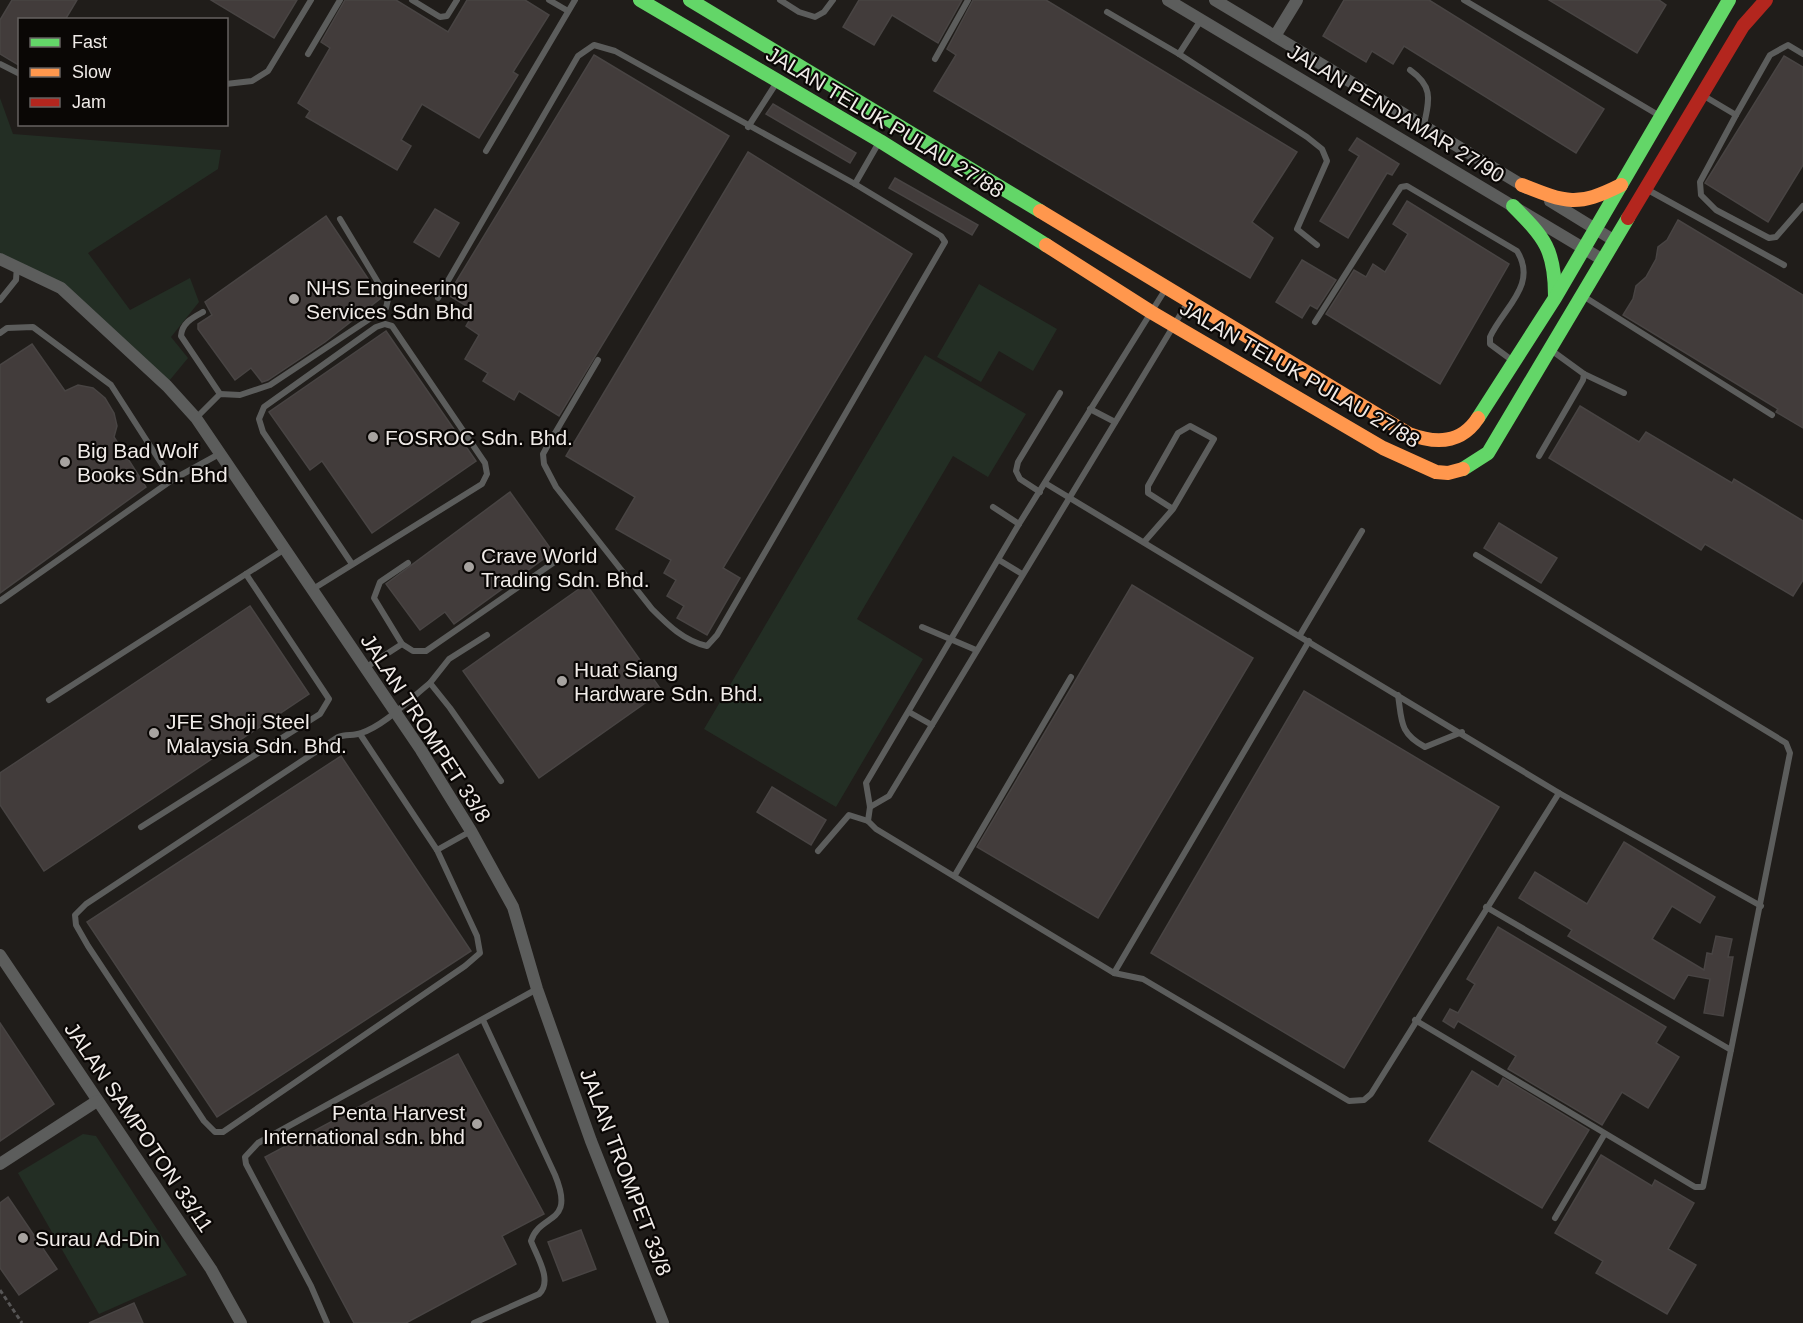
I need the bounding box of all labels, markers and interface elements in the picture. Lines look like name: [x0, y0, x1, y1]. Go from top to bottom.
legend: [18, 18, 228, 126]
text: Fast: [72, 32, 107, 52]
street label: JALAN PENDAMAR 27/90: [1284, 39, 1508, 187]
street label: JALAN TELUK PULAU 27/88: [762, 42, 1008, 202]
text: Slow: [72, 62, 112, 82]
text: Jam: [72, 92, 106, 112]
place label: NHS Engineering Services Sdn Bhd: [306, 276, 473, 323]
marker: NHS Engineering Services Sdn Bhd: [287, 292, 301, 306]
street label: JALAN TELUK PULAU 27/88: [1176, 296, 1424, 452]
place label: FOSROC Sdn. Bhd.: [385, 426, 573, 449]
marker: FOSROC Sdn. Bhd.: [366, 430, 380, 444]
place label: Big Bad Wolf Books Sdn. Bhd: [77, 439, 228, 486]
marker: Big Bad Wolf Books Sdn. Bhd: [58, 455, 72, 469]
place label: Crave World Trading Sdn. Bhd.: [481, 544, 650, 591]
marker: Crave World Trading Sdn. Bhd.: [462, 560, 476, 574]
street label: JALAN TROMPET 33/8: [356, 630, 496, 826]
place label: Huat Siang Hardware Sdn. Bhd.: [574, 658, 763, 705]
marker: Huat Siang Hardware Sdn. Bhd.: [555, 674, 569, 688]
place label: JFE Shoji Steel Malaysia Sdn. Bhd.: [166, 710, 347, 757]
marker: JFE Shoji Steel Malaysia Sdn. Bhd.: [147, 726, 161, 740]
street label: JALAN SAMPOTON 33/11: [60, 1018, 218, 1236]
street label: JALAN TROMPET 33/8: [576, 1065, 676, 1279]
place label: Penta Harvest International sdn. bhd: [263, 1101, 465, 1148]
marker: Penta Harvest International sdn. bhd: [470, 1117, 484, 1131]
place label: Surau Ad-Din: [35, 1227, 160, 1250]
marker: Surau Ad-Din: [16, 1231, 30, 1245]

